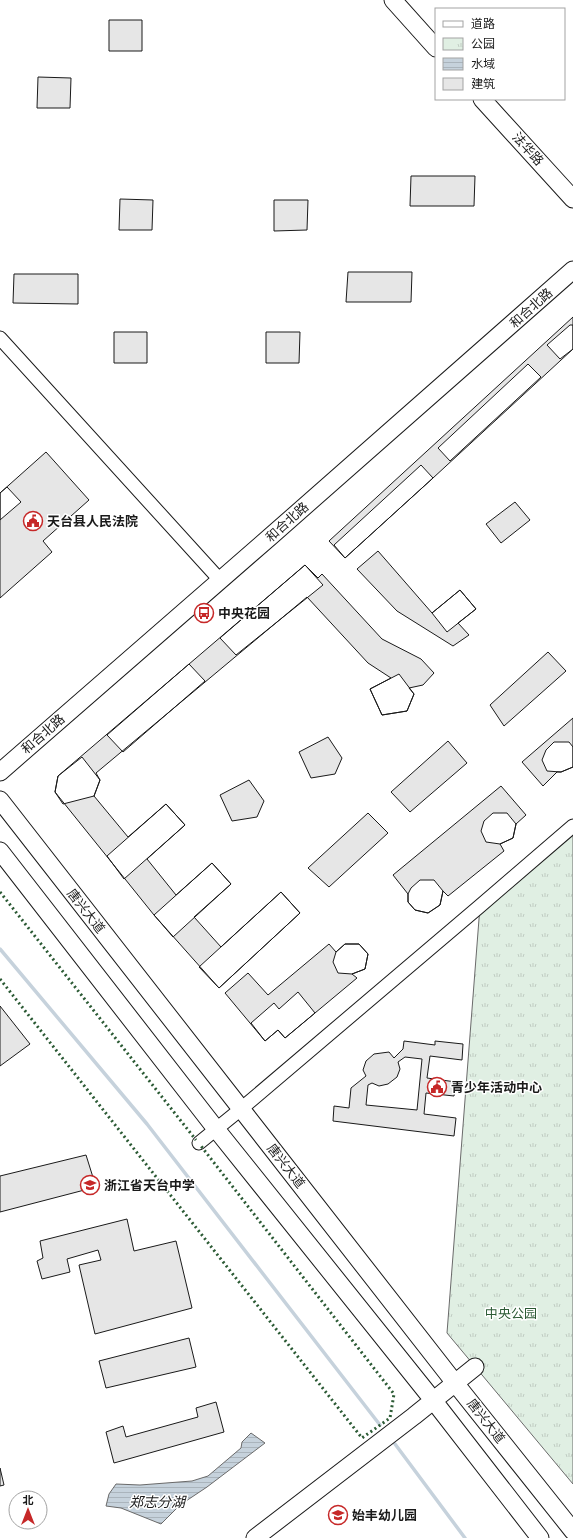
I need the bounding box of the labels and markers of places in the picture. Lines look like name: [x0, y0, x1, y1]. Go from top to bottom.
public building icon: 天台县人民法院: [22, 510, 44, 532]
place label: 天台县人民法院: [47, 513, 138, 530]
bus stop icon: 中央花园: [193, 602, 215, 624]
place label: 中央花园: [218, 605, 270, 622]
public building icon: 青少年活动中心: [426, 1076, 448, 1098]
place label: 青少年活动中心: [451, 1079, 542, 1096]
school or university icon: 浙江省天台中学: [79, 1174, 101, 1196]
place label: 浙江省天台中学: [104, 1177, 195, 1194]
school or university icon: 始丰幼儿园: [327, 1504, 349, 1526]
place label: 始丰幼儿园: [352, 1507, 417, 1524]

